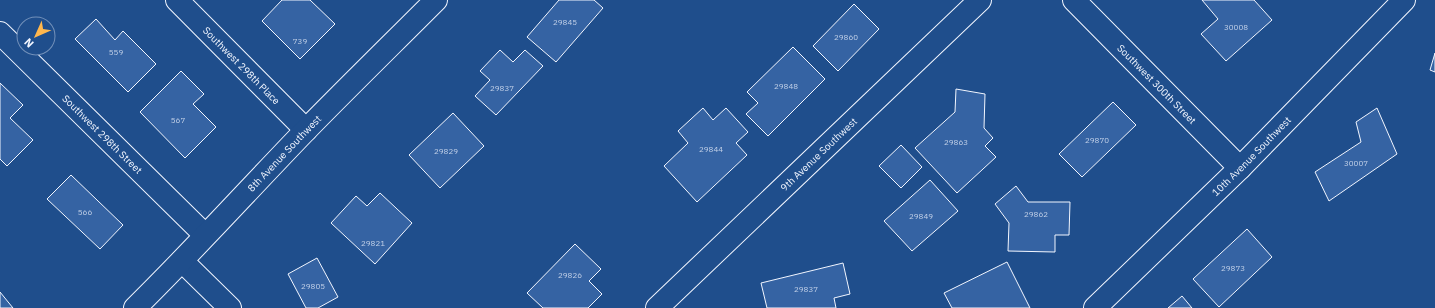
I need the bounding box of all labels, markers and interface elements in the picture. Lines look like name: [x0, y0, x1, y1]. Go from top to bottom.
north arrow: [16, 16, 56, 56]
house number: 29845: [553, 17, 577, 27]
house number: 30008: [1224, 22, 1248, 32]
street label: Southwest 298th Place: [200, 24, 283, 108]
house number: 29860: [834, 32, 858, 42]
text: N: [21, 35, 37, 51]
house number: 739: [293, 36, 307, 46]
street label: Southwest 300th Street: [1114, 42, 1199, 127]
house number: 559: [109, 47, 123, 57]
house number: 29848: [774, 81, 798, 91]
house number: 29837: [490, 83, 514, 93]
street label: Southwest 298th Street: [59, 92, 145, 177]
street label: 8th Avenue Southwest: [245, 112, 324, 195]
street label: 10th Avenue Southwest: [1209, 113, 1294, 199]
house number: 567: [171, 115, 185, 125]
street label: 9th Avenue Southwest: [778, 115, 860, 194]
house number: 29870: [1085, 135, 1109, 145]
house number: 29863: [944, 137, 968, 147]
house number: 29844: [699, 144, 723, 154]
house number: 29829: [434, 146, 458, 156]
house number: 30007: [1344, 158, 1368, 168]
house number: 566: [78, 207, 92, 217]
house number: 29862: [1024, 209, 1048, 219]
house number: 29849: [909, 211, 933, 221]
house number: 29821: [361, 238, 385, 248]
house number: 29873: [1221, 263, 1245, 273]
house number: 29826: [558, 270, 582, 280]
house number: 29805: [301, 281, 325, 291]
house number: 29837: [794, 284, 818, 294]

